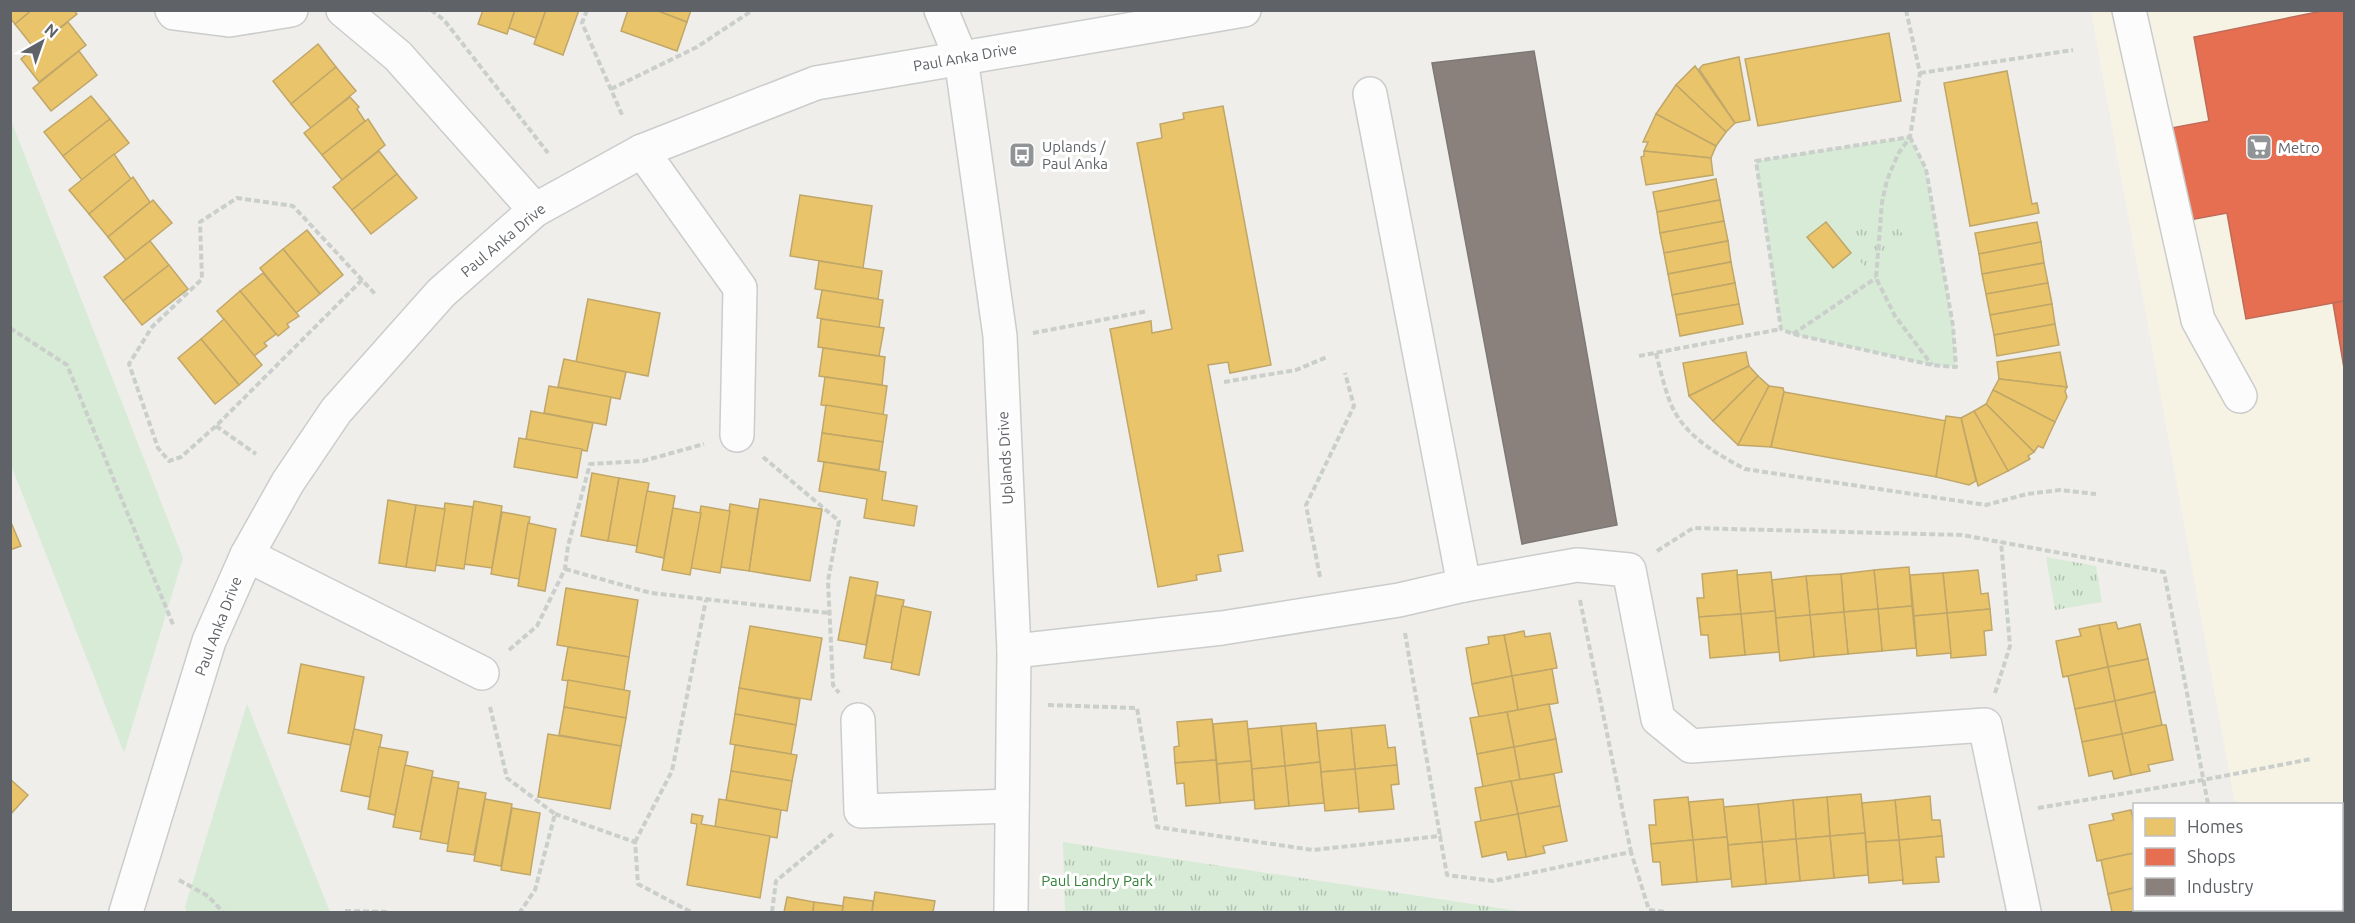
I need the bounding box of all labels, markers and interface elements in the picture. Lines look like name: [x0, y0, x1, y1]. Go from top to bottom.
north arrow: [12, 12, 72, 72]
text: N: [41, 20, 62, 41]
street label: Paul Anka Drive: [912, 40, 1018, 74]
supermarket icon: Metro: [2244, 132, 2274, 162]
place label: Uplands / Paul Anka: [1042, 138, 1108, 172]
place label: Metro: [2278, 139, 2320, 156]
bus stop icon: Uplands / Paul Anka: [1007, 140, 1037, 170]
street label: Paul Anka Drive: [457, 200, 549, 280]
street label: Uplands Drive: [994, 411, 1016, 505]
street label: Paul Anka Drive: [191, 574, 245, 678]
legend: [2133, 803, 2343, 911]
text: Homes: [2187, 816, 2244, 836]
text: Shops: [2187, 846, 2236, 866]
park label: Paul Landry Park: [1041, 872, 1153, 889]
text: Industry: [2187, 876, 2254, 896]

